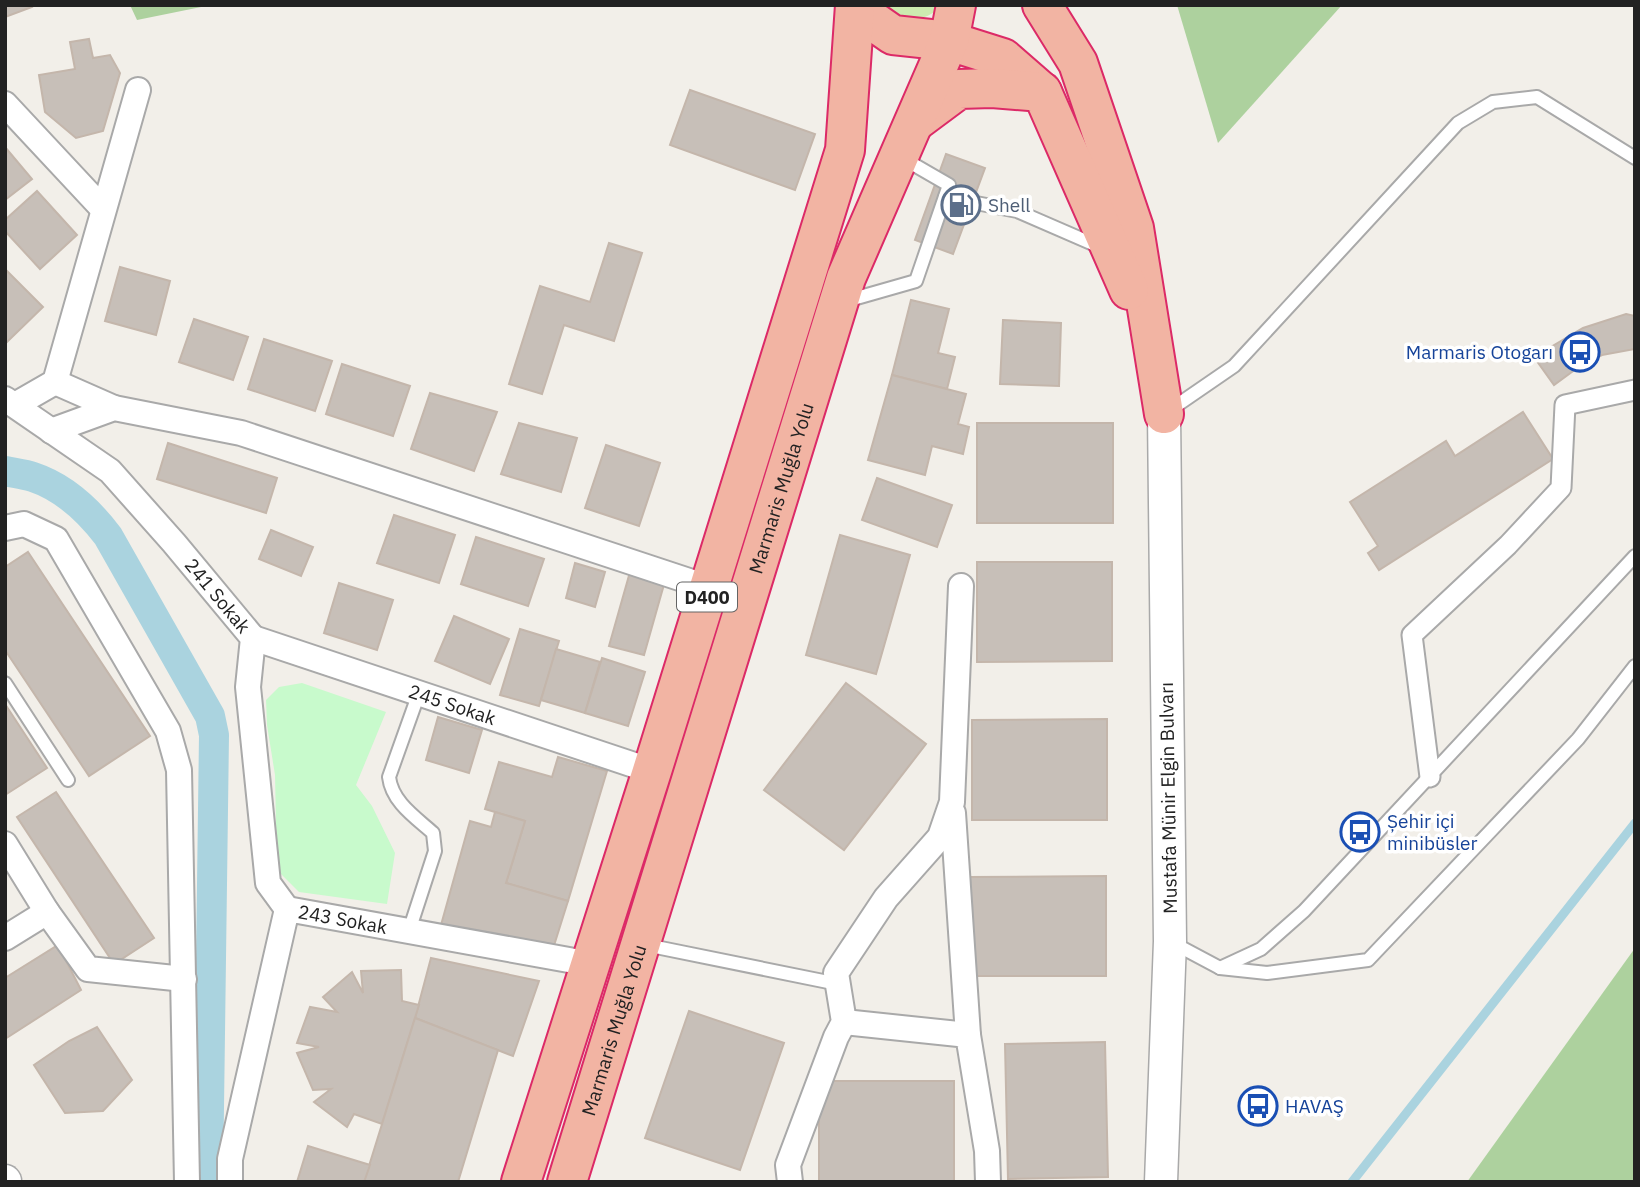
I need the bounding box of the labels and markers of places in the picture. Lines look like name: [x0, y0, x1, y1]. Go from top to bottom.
fuel station icon: Shell: [940, 184, 982, 226]
place label: Shell: [988, 193, 1031, 217]
bus stop icon: Marmaris Otogarı: [1559, 331, 1601, 373]
place label: Marmaris Otogarı: [1406, 340, 1553, 364]
place label: Șehir içi minibüsler: [1387, 809, 1478, 855]
bus stop icon: Șehir içi minibüsler: [1339, 811, 1381, 853]
bus stop icon: HAVAŞ: [1237, 1085, 1279, 1127]
place label: HAVAŞ: [1285, 1094, 1344, 1118]

